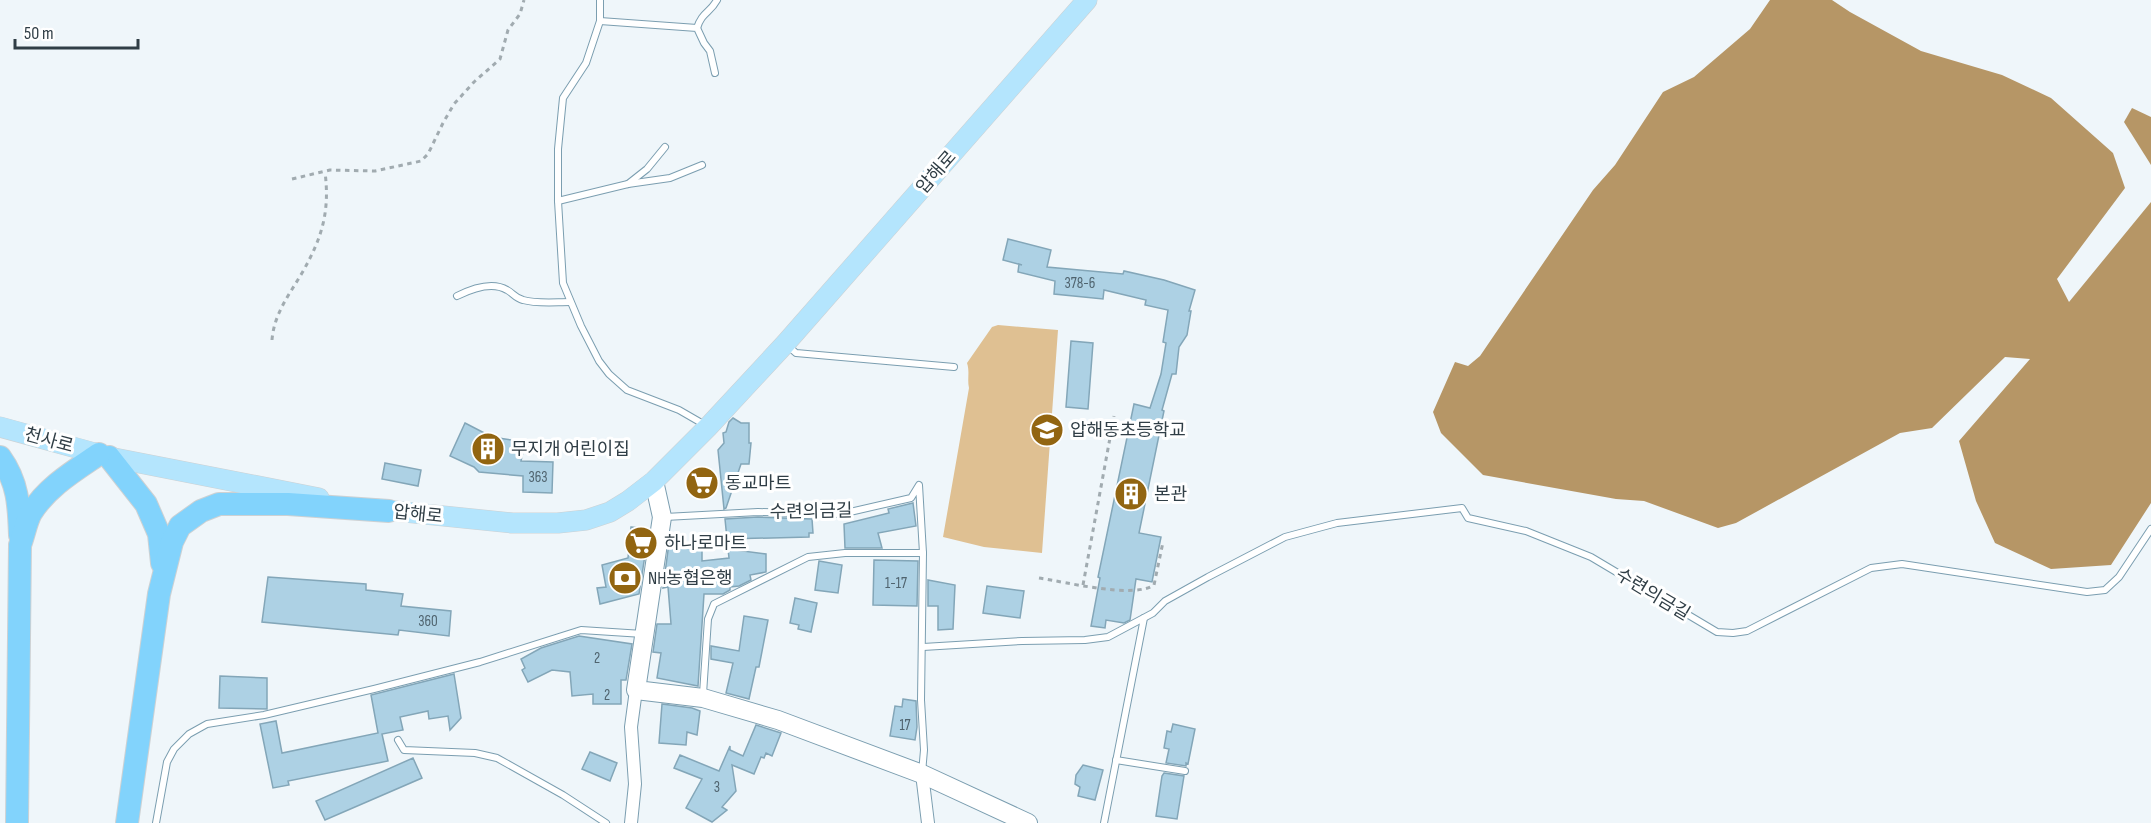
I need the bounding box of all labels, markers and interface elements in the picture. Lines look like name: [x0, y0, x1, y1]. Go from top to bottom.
scale bar: [15, 12, 138, 50]
text: 50 m: [24, 23, 54, 44]
street label: 압해로: [912, 147, 961, 198]
house number: 378-6: [1065, 274, 1095, 293]
school or university icon: 압해동초등학교: [1029, 412, 1065, 448]
place label: 압해동초등학교: [1070, 420, 1186, 441]
street label: 천사로: [22, 424, 76, 457]
building icon: 무지개 어린이집: [470, 431, 506, 467]
place label: 무지개 어린이집: [511, 439, 630, 460]
supermarket icon: 동교마트: [684, 465, 720, 501]
house number: 363: [528, 468, 548, 487]
place label: 동교마트: [725, 473, 791, 494]
building icon: 본관: [1113, 476, 1149, 512]
place label: 본관: [1154, 484, 1188, 505]
street label: 수련의금길: [769, 500, 853, 523]
street label: 압해로: [392, 501, 444, 528]
supermarket icon: 하나로마트: [623, 525, 659, 561]
place label: 하나로마트: [664, 533, 747, 554]
bank icon: NH농협은행: [607, 560, 643, 596]
street label: 수련의금길: [1612, 564, 1694, 625]
place label: NH농협은행: [648, 568, 733, 589]
house number: 1-17: [885, 574, 907, 593]
house number: 360: [418, 612, 438, 631]
house number: 2: [594, 649, 600, 668]
house number: 2: [604, 686, 610, 705]
house number: 17: [899, 716, 911, 735]
house number: 3: [714, 778, 720, 797]

